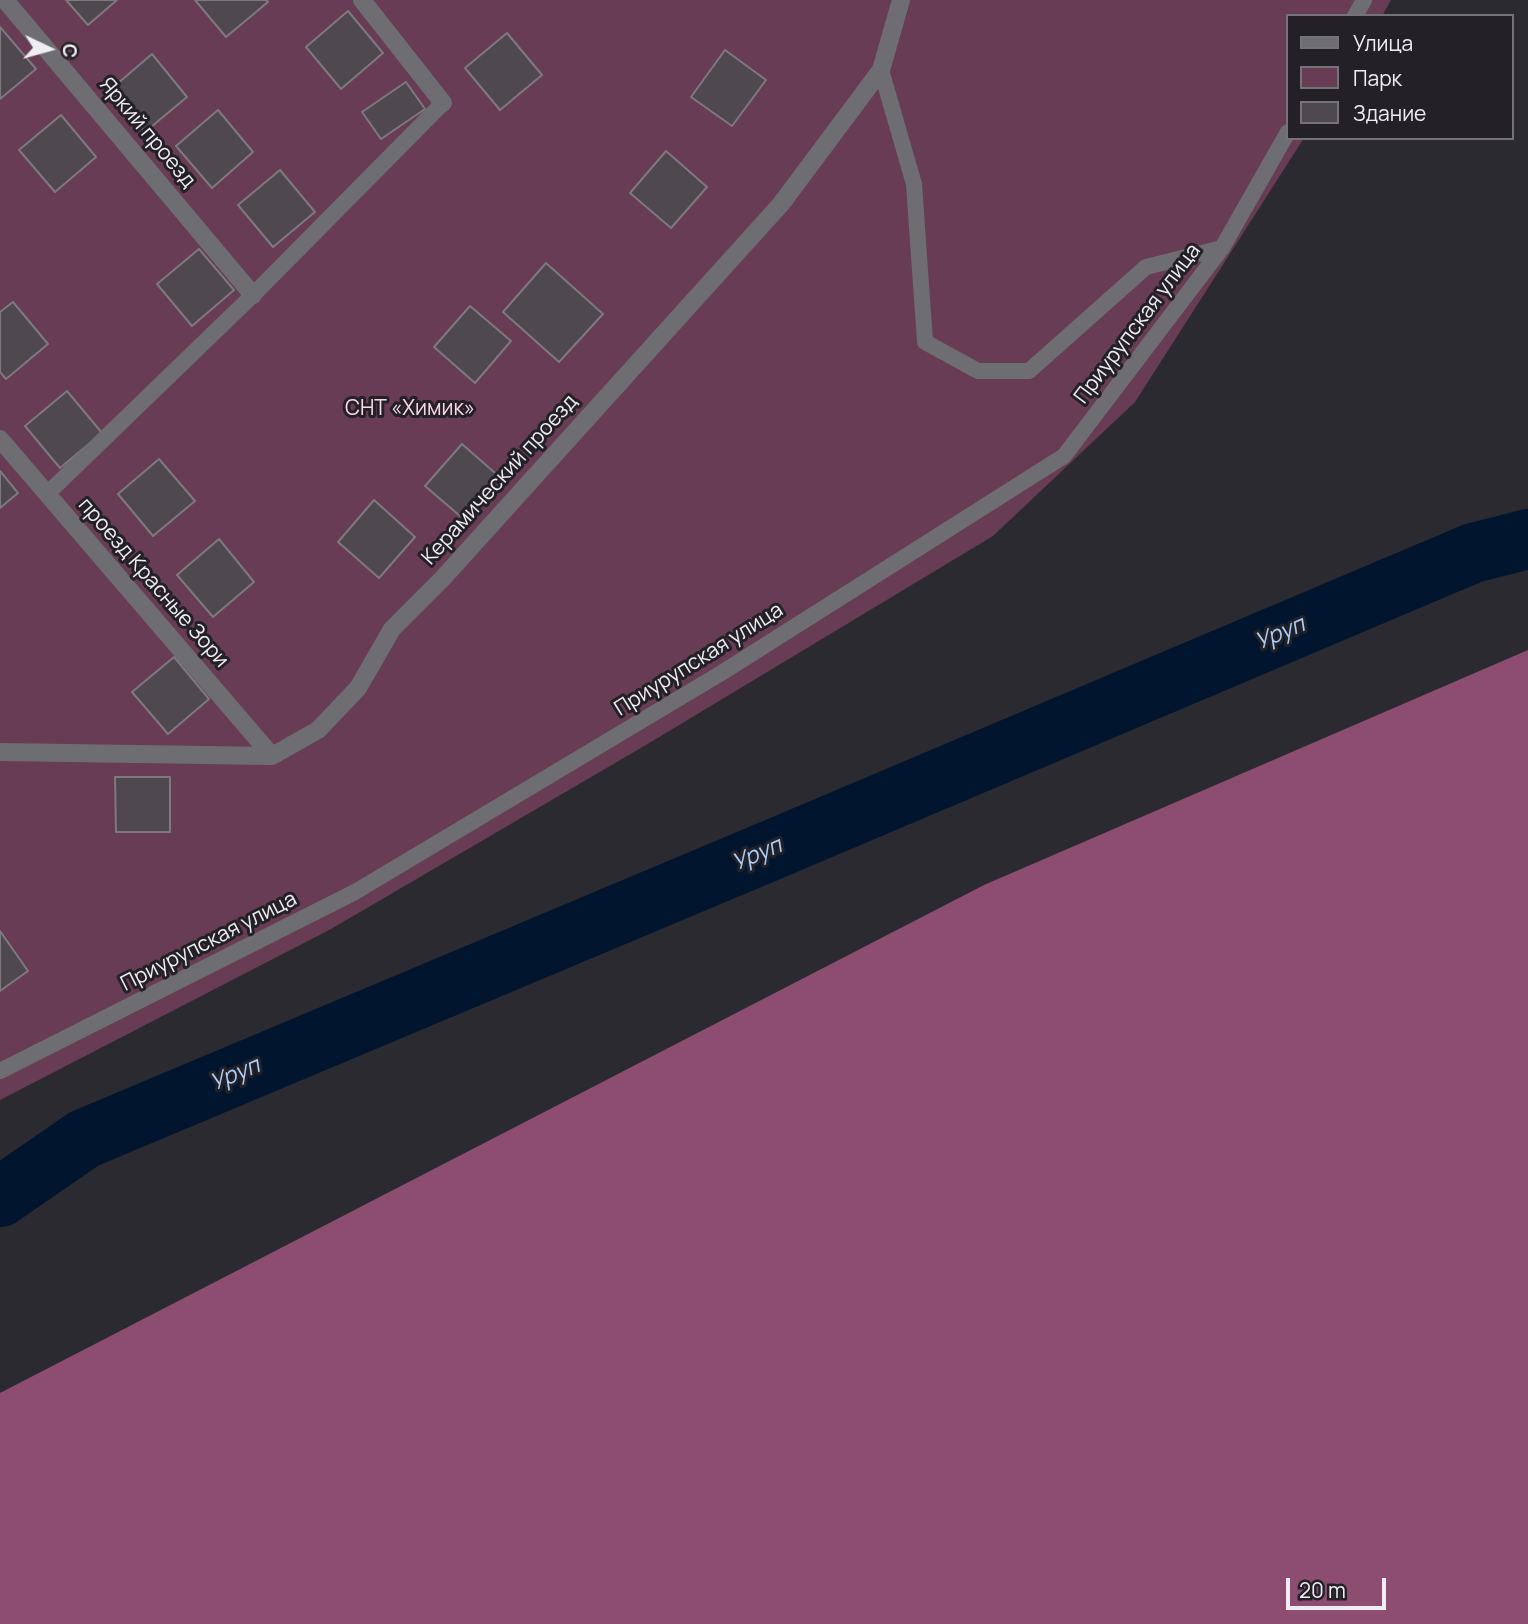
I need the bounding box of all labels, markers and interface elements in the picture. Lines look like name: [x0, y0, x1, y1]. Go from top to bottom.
north arrow: [14, 14, 84, 84]
legend: [1286, 14, 1514, 140]
text: Улица: [1353, 29, 1413, 57]
text: С: [56, 43, 83, 59]
text: Парк: [1353, 64, 1402, 92]
street label: Яркий проезд: [94, 73, 200, 193]
text: Здание: [1353, 99, 1426, 127]
street label: Приурупская улица: [1070, 239, 1206, 409]
street label: Керамический проезд: [417, 390, 583, 570]
park label: СНТ «Химик»: [345, 396, 475, 422]
street label: проезд Красные Зори: [72, 493, 234, 673]
street label: Приурупская улица: [610, 598, 788, 722]
water label: Уруп: [1251, 611, 1309, 657]
water label: Уруп: [728, 832, 786, 878]
street label: Приурупская улица: [117, 887, 301, 997]
water label: Уруп: [206, 1052, 264, 1098]
scale bar: [1290, 1564, 1390, 1608]
text: 20 m: [1299, 1576, 1346, 1604]

